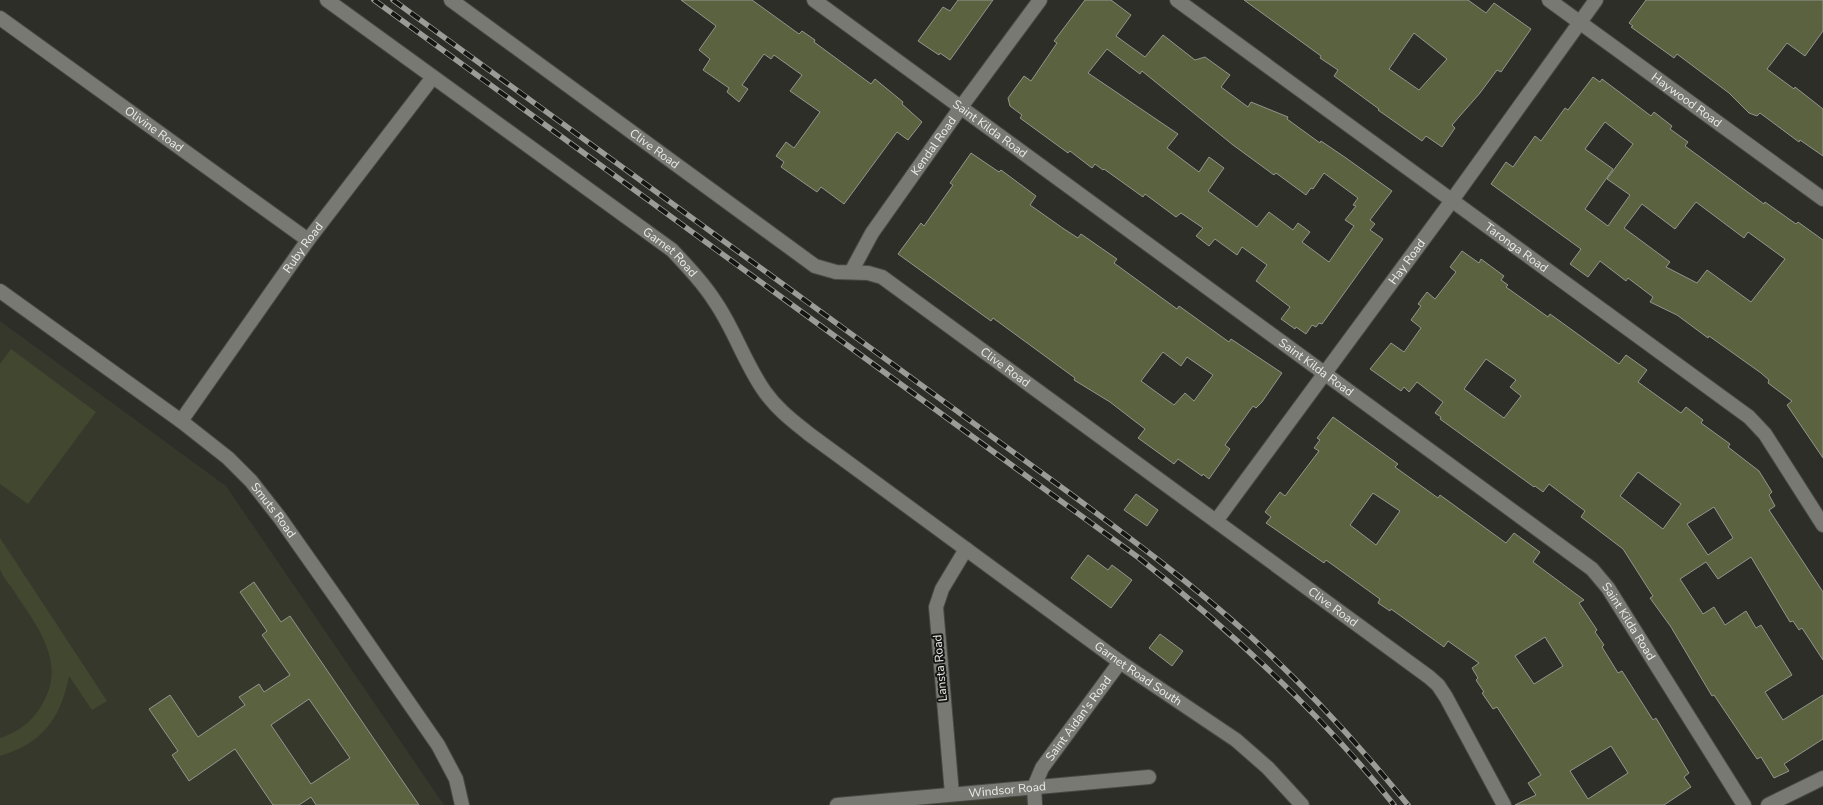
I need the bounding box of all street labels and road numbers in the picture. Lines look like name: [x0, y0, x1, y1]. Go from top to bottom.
street label: Haywood Road: [1648, 69, 1725, 131]
street label: Saint Kilda Road: [949, 96, 1031, 161]
street label: Olivine Road: [122, 102, 187, 156]
street label: Kendal Road: [907, 113, 960, 178]
street label: Clive Road: [626, 125, 683, 172]
street label: Ruby Road: [279, 219, 327, 276]
street label: Taronga Road: [1481, 219, 1551, 276]
street label: Garnet Road: [640, 224, 701, 280]
street label: Hay Road: [1385, 236, 1429, 288]
street label: Saint Kilda Road: [1275, 334, 1357, 400]
street label: Clive Road: [977, 344, 1033, 391]
street label: Smuts Road: [247, 479, 300, 541]
street label: Saint Kilda Road: [1599, 579, 1659, 663]
street label: Clive Road: [1305, 583, 1361, 630]
street label: Lansta Road: [929, 634, 951, 702]
street label: Garnet Road South: [1091, 638, 1185, 709]
street label: Saint Aidan's Road: [1042, 673, 1115, 764]
street label: Windsor Road: [968, 778, 1047, 801]

